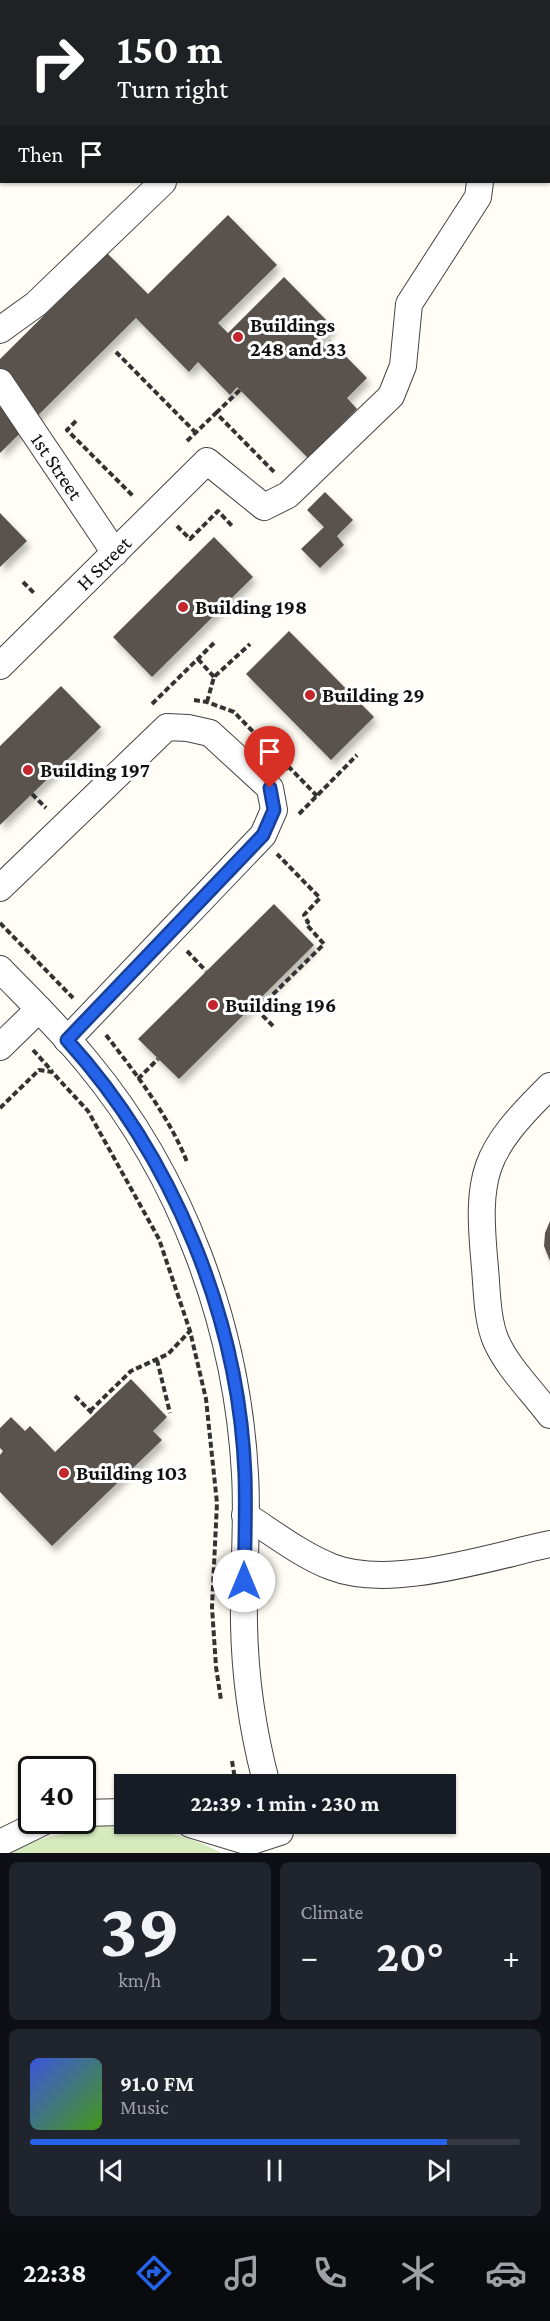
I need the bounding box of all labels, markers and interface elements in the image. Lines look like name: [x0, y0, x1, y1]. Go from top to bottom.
icon: right: [18, 24, 96, 102]
text: 150 m: [117, 25, 222, 72]
text: Turn right: [117, 74, 228, 104]
icon: arrive: [75, 138, 108, 171]
text: Then: [18, 142, 63, 167]
place label: Buildings 248 and 33: [250, 313, 347, 361]
marker: Buildings 248 and 33: [231, 330, 245, 344]
street label: 1st Street: [26, 429, 88, 505]
street label: H Street: [72, 530, 137, 595]
place label: Building 198: [195, 595, 307, 619]
marker: Building 198: [176, 600, 190, 614]
place label: Building 29: [322, 683, 425, 707]
marker: Building 29: [303, 688, 317, 702]
pin: [244, 726, 295, 788]
icon: arrive: [253, 735, 286, 768]
place label: Building 197: [40, 758, 150, 782]
marker: Building 197: [21, 763, 35, 777]
place label: Building 196: [225, 993, 337, 1017]
marker: Building 196: [206, 998, 220, 1012]
place label: Building 103: [76, 1461, 187, 1485]
marker: Building 103: [57, 1466, 71, 1480]
position arrow: [212, 1549, 276, 1613]
speed limit sign: 40: [18, 1756, 96, 1834]
text: 22:39 · 1 min · 230 m: [190, 1791, 380, 1816]
text: 39: [99, 1886, 180, 1973]
text: Climate: [301, 1901, 363, 1923]
text: 20°: [376, 1931, 444, 1981]
text: −: [301, 1938, 318, 1975]
text: +: [503, 1938, 520, 1975]
text: km/h: [118, 1969, 161, 1991]
text: 91.0 FM: [120, 2071, 194, 2096]
text: Music: [120, 2096, 169, 2118]
icon: previous: [95, 2154, 128, 2187]
icon: pause: [258, 2154, 291, 2187]
icon: next: [422, 2154, 455, 2187]
icon: directions: [133, 2252, 175, 2294]
icon: music: [221, 2252, 263, 2294]
icon: phone: [309, 2252, 351, 2294]
icon: climate: [397, 2252, 439, 2294]
icon: car: [485, 2252, 527, 2294]
text: 22:38: [23, 2258, 87, 2288]

